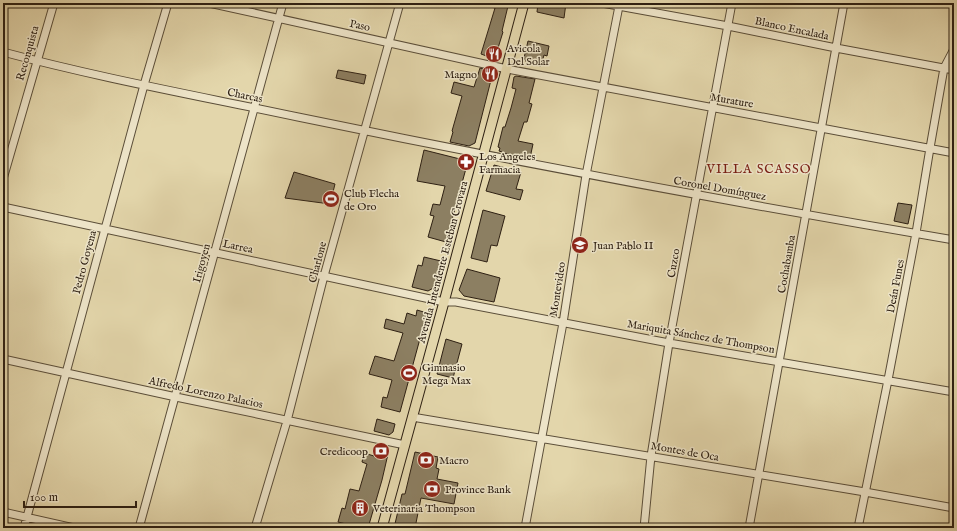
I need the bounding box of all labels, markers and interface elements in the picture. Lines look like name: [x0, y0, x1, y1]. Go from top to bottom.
street label: Blanco Encalada: [754, 14, 830, 44]
street label: Paso: [348, 17, 372, 35]
street label: Reconquista: [13, 24, 43, 82]
place label: Avicola Del Solar: [506, 42, 550, 69]
restaurant icon: Avicola Del Solar: [484, 44, 504, 64]
restaurant icon: Magno: [480, 64, 500, 84]
place label: Magno: [444, 68, 477, 82]
street label: Charcas: [226, 85, 264, 107]
street label: Murature: [709, 90, 754, 112]
place label: Los Angeles Farmacia: [479, 150, 535, 177]
pharmacy icon: Los Angeles Farmacia: [456, 152, 476, 172]
district label: VILLA SCASSO: [706, 161, 811, 178]
street label: Coronel Domínguez: [672, 174, 767, 204]
street label: Avenida Intendente Esteban Crovara: [414, 179, 471, 346]
place label: Club Flecha de Oro: [344, 187, 399, 214]
sports icon: Club Flecha de Oro: [321, 189, 341, 209]
street label: Pedro Goyena: [70, 229, 100, 295]
street label: Cochabamba: [775, 234, 799, 294]
school or university icon: Juan Pablo II: [570, 235, 590, 255]
street label: Larrea: [221, 237, 254, 257]
place label: Juan Pablo II: [591, 239, 654, 253]
street label: Charlone: [306, 240, 330, 284]
street label: Irigoyen: [190, 242, 214, 284]
street label: Cuzco: [665, 247, 683, 279]
street label: Deán Funes: [884, 258, 908, 314]
street label: Montevideo: [547, 261, 569, 318]
street label: Mariquita Sánchez de Thompson: [626, 317, 776, 357]
place label: Gimnasio Mega Max: [422, 361, 472, 388]
sports icon: Gimnasio Mega Max: [399, 363, 419, 383]
street label: Alfredo Lorenzo Palacios: [147, 374, 264, 412]
street label: Montes de Oca: [650, 439, 720, 465]
bank icon: Credicoop: [371, 441, 391, 461]
place label: Credicoop: [320, 445, 368, 459]
bank icon: Macro: [416, 450, 436, 470]
place label: Macro: [439, 454, 469, 468]
bank icon: Province Bank: [422, 479, 442, 499]
scale bar: [24, 483, 136, 509]
place label: Province Bank: [445, 483, 511, 497]
text: 100 m: [30, 490, 58, 505]
building icon: Veterinaria Thompson: [350, 498, 370, 518]
place label: Veterinaria Thompson: [372, 502, 475, 516]

